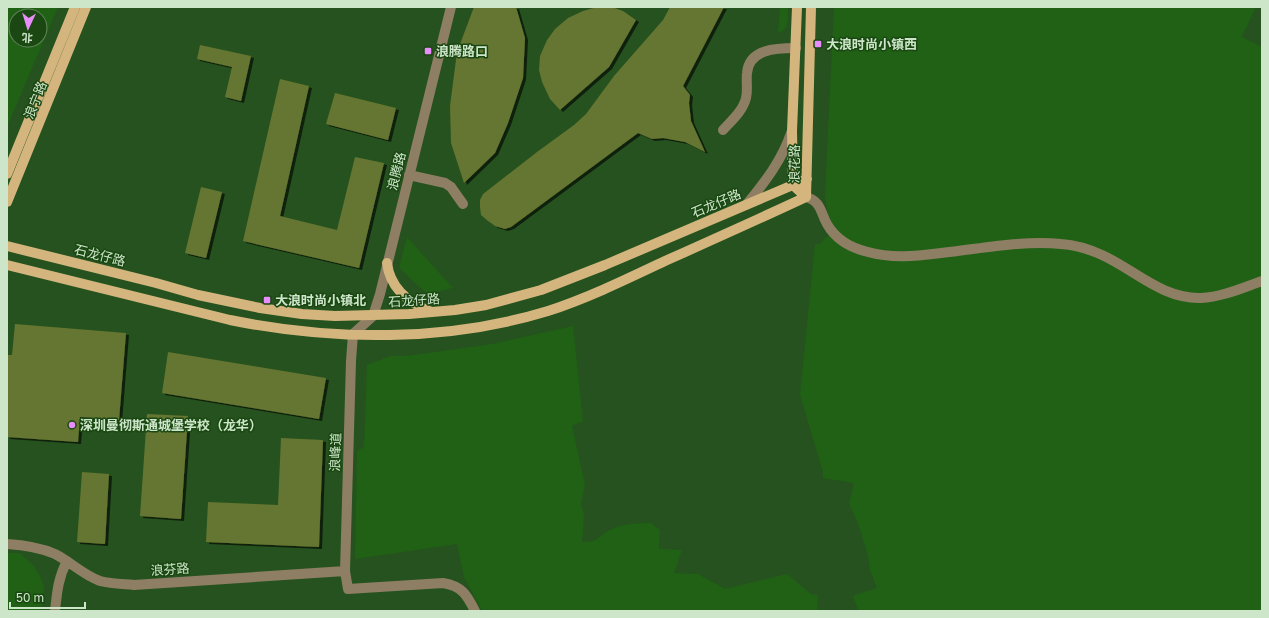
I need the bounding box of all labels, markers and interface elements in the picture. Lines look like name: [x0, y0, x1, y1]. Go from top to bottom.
north arrow: [8, 8, 48, 48]
text: 北: [21, 32, 33, 45]
place label: 大浪时尚小镇西: [826, 36, 917, 52]
marker: 大浪时尚小镇西: [813, 39, 823, 49]
place label: 浪腾路口: [436, 43, 488, 59]
marker: 浪腾路口: [423, 46, 433, 56]
street label: 浪宁路: [20, 79, 50, 121]
street label: 浪花路: [786, 144, 802, 184]
street label: 浪腾路: [384, 150, 408, 192]
street label: 石龙仔路: [689, 185, 743, 221]
street label: 石龙仔路: [73, 241, 127, 269]
street label: 石龙仔路: [387, 290, 441, 310]
place label: 大浪时尚小镇北: [275, 292, 366, 308]
marker: 大浪时尚小镇北: [262, 295, 272, 305]
place label: 深圳曼彻斯通城堡学校（龙华）: [80, 417, 262, 433]
marker: 深圳曼彻斯通城堡学校（龙华）: [67, 420, 77, 430]
street label: 浪峰道: [326, 432, 344, 472]
street label: 浪芬路: [150, 560, 190, 578]
scale bar: [10, 584, 85, 610]
text: 50 m: [16, 590, 44, 605]

